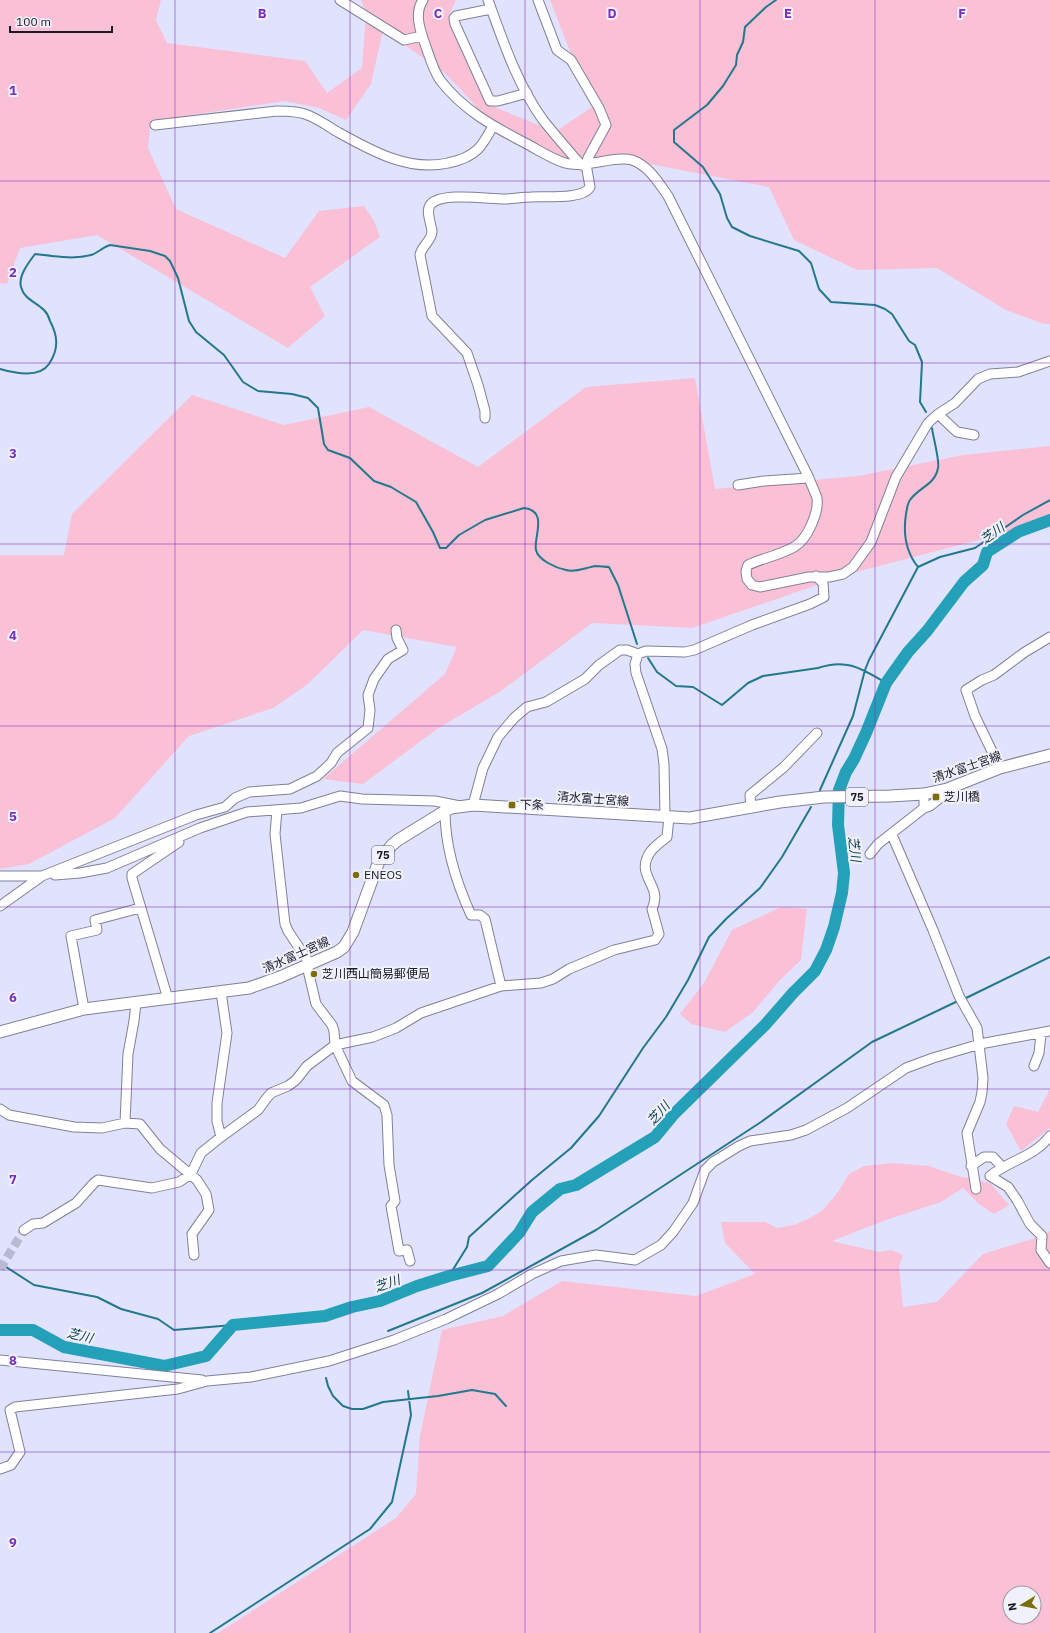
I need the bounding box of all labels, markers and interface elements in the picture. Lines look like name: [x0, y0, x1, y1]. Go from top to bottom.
text: B: [258, 5, 267, 22]
text: C: [434, 5, 443, 22]
text: D: [607, 5, 617, 22]
text: E: [784, 5, 792, 22]
text: F: [958, 5, 966, 22]
scale bar: [10, 8, 112, 34]
text: 100 m: [16, 14, 51, 29]
text: 1: [9, 82, 17, 99]
text: 2: [9, 264, 17, 281]
text: 3: [9, 445, 17, 462]
water label: 芝川: [977, 518, 1009, 548]
text: 4: [9, 627, 17, 644]
street label: 清水富士宮線: [930, 748, 1003, 785]
road number: 75: [846, 788, 868, 806]
street label: 清水富士宮線: [557, 789, 629, 808]
place label: 芝川橋: [944, 789, 980, 804]
marker: 芝川橋: [931, 792, 941, 802]
place label: 下条: [520, 797, 544, 812]
marker: 下条: [507, 800, 517, 810]
text: 5: [9, 808, 17, 825]
water label: 芝川: [844, 835, 865, 865]
road number: 75: [372, 846, 394, 864]
place label: ENEOS: [364, 867, 402, 882]
marker: ENEOS: [351, 870, 361, 880]
street label: 清水富士宮線: [260, 933, 332, 976]
place label: 芝川西山簡易郵便局: [322, 966, 430, 981]
marker: 芝川西山簡易郵便局: [309, 969, 319, 979]
text: 6: [9, 989, 17, 1006]
water label: 芝川: [643, 1097, 675, 1129]
text: 7: [9, 1171, 17, 1188]
water label: 芝川: [372, 1271, 404, 1296]
water label: 芝川: [65, 1324, 96, 1347]
text: 8: [9, 1352, 17, 1369]
text: 9: [9, 1534, 17, 1551]
north arrow: [1002, 1585, 1042, 1625]
text: N: [1005, 1602, 1020, 1612]

